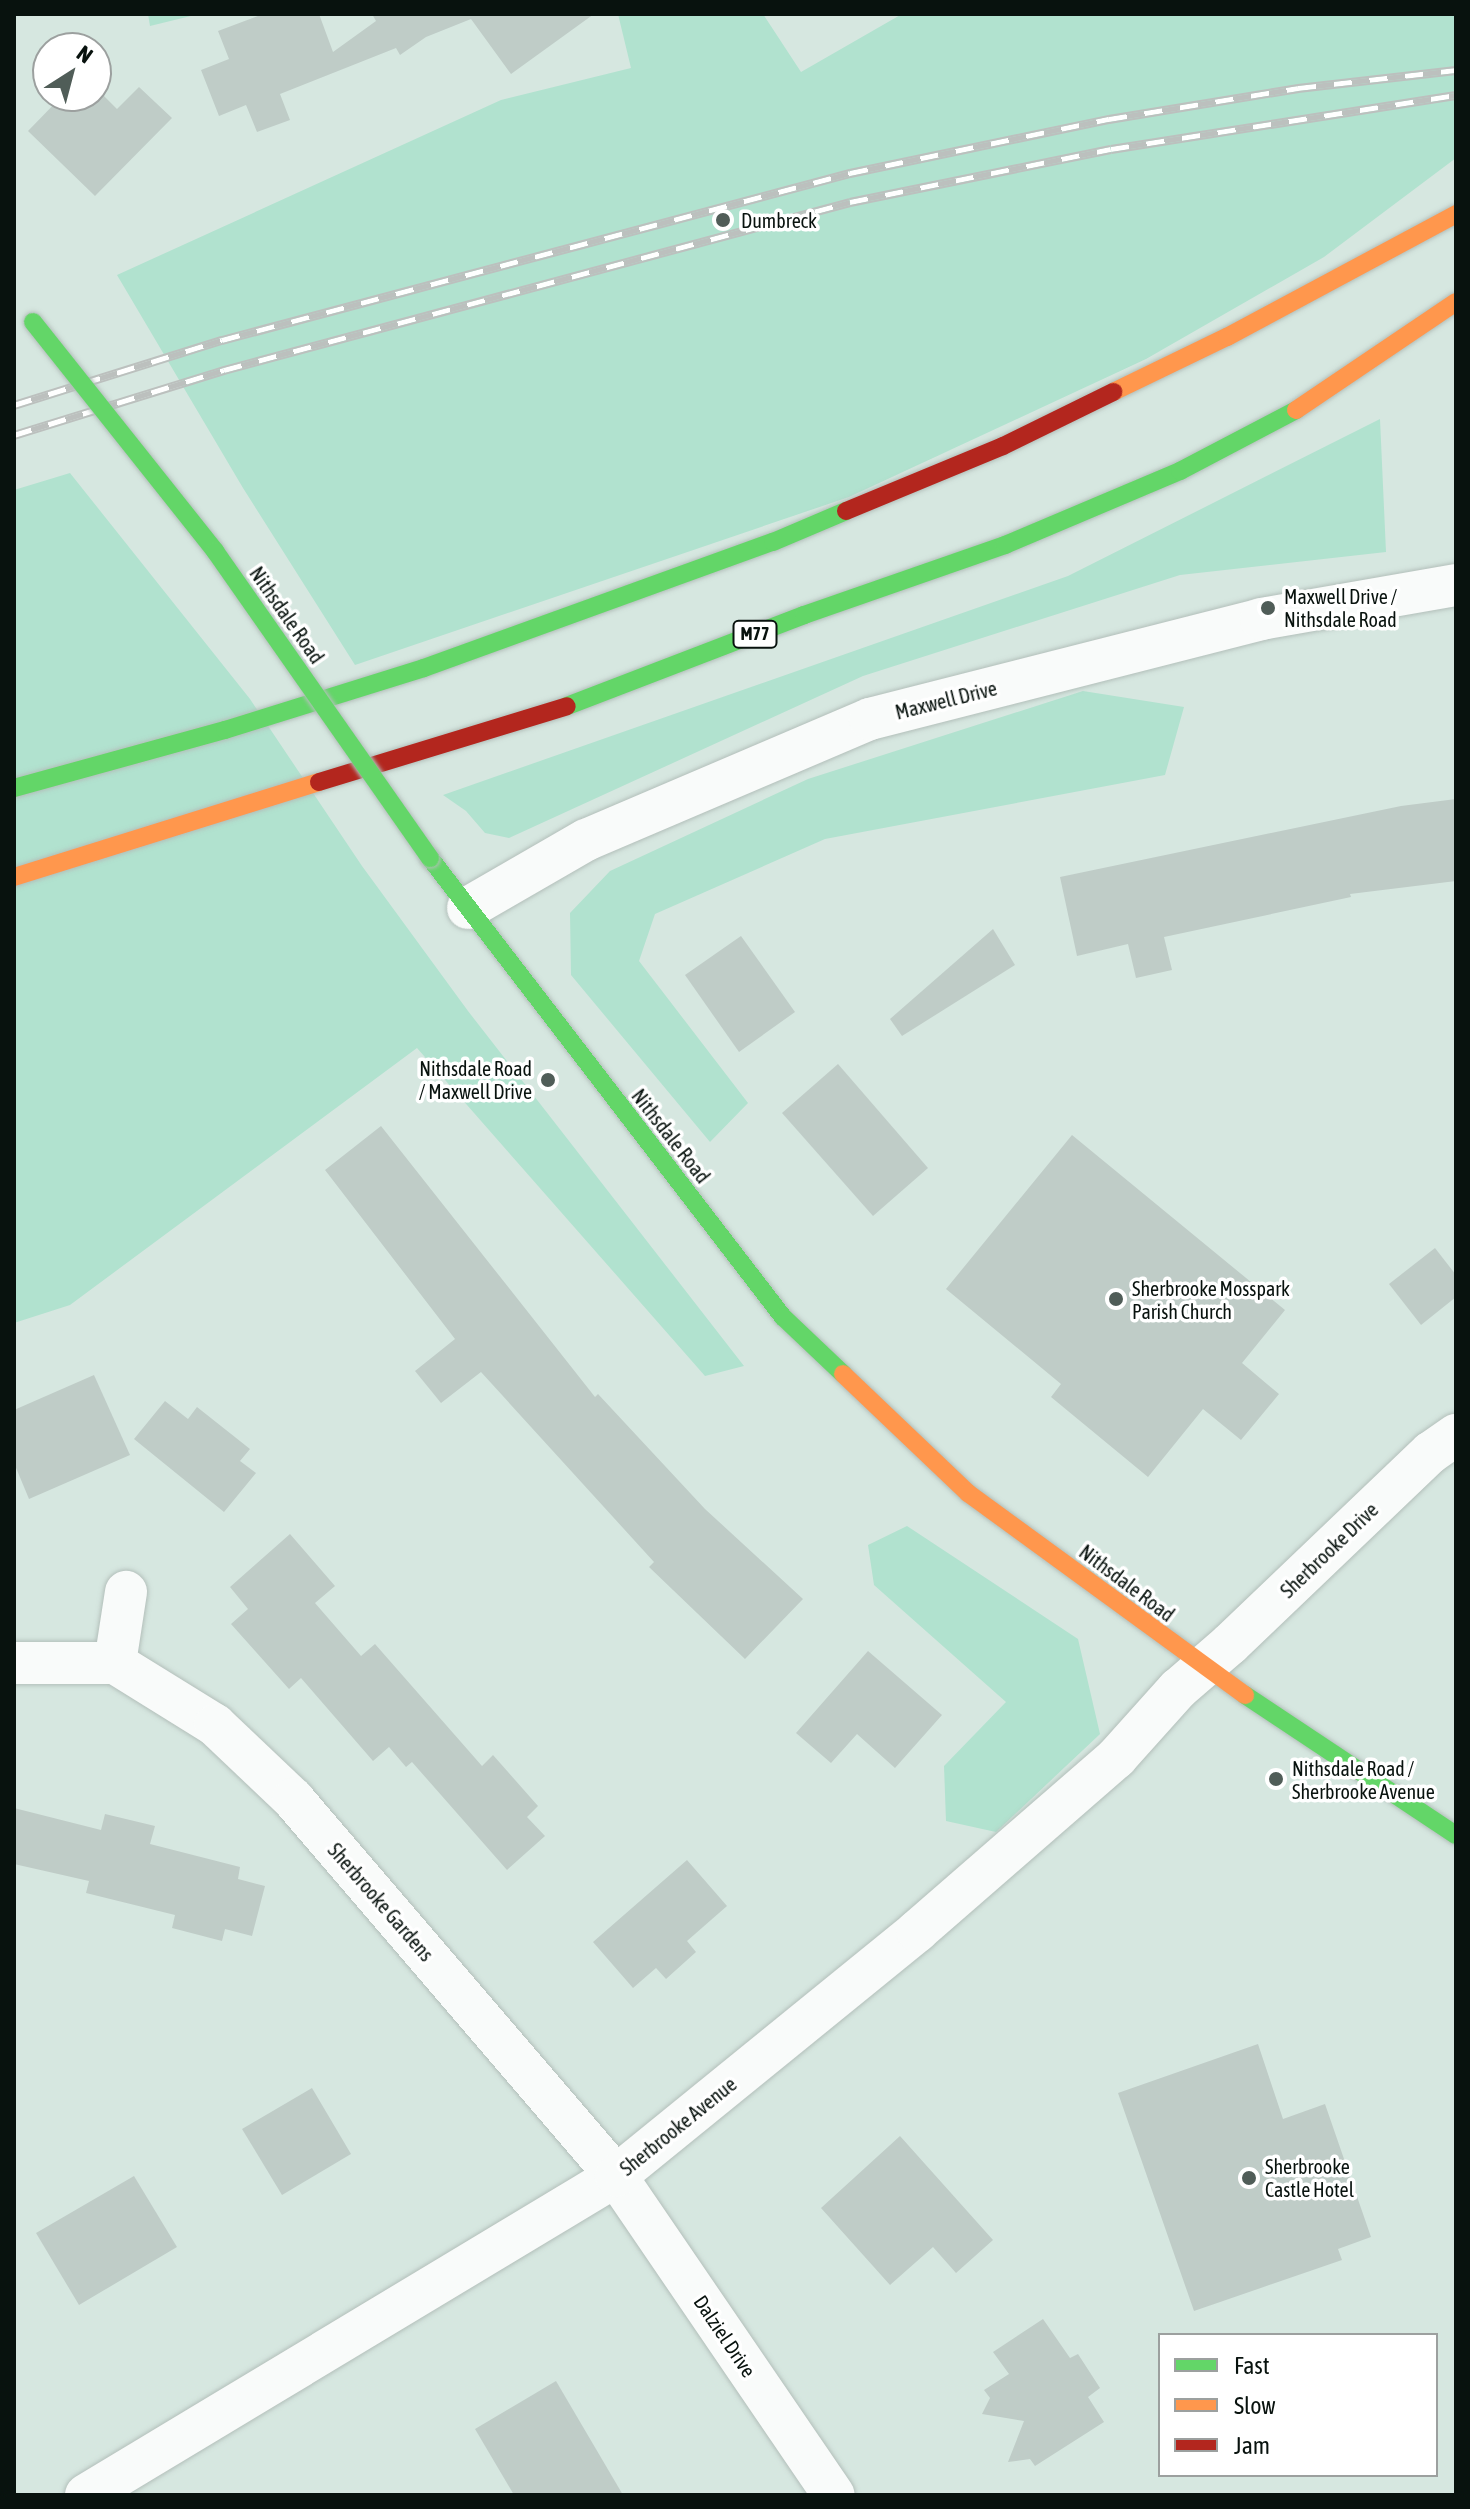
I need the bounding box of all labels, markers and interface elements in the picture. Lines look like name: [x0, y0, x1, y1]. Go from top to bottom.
north arrow: [32, 32, 112, 112]
text: N: [72, 40, 98, 69]
place label: Dumbreck: [741, 208, 817, 232]
marker: Dumbreck: [712, 209, 734, 231]
street label: Nithsdale Road: [245, 562, 329, 668]
place label: Maxwell Drive / Nithsdale Road: [1284, 584, 1397, 631]
marker: Maxwell Drive / Nithsdale Road: [1259, 599, 1277, 617]
road number: M77: [731, 620, 779, 648]
street label: Maxwell Drive: [893, 676, 999, 724]
place label: Nithsdale Road / Maxwell Drive: [419, 1056, 532, 1103]
marker: Nithsdale Road / Maxwell Drive: [539, 1071, 557, 1089]
street label: Nithsdale Road: [627, 1084, 715, 1188]
place label: Sherbrooke Mosspark Parish Church: [1132, 1276, 1290, 1323]
marker: Sherbrooke Mosspark Parish Church: [1107, 1290, 1125, 1308]
street label: Sherbrooke Drive: [1275, 1498, 1383, 1602]
street label: Nithsdale Road: [1075, 1539, 1179, 1627]
place label: Nithsdale Road / Sherbrooke Avenue: [1292, 1756, 1435, 1803]
marker: Nithsdale Road / Sherbrooke Avenue: [1267, 1770, 1285, 1788]
street label: Sherbrooke Gardens: [323, 1838, 439, 1966]
street label: Sherbrooke Avenue: [615, 2072, 741, 2180]
place label: Sherbrooke Castle Hotel: [1265, 2154, 1354, 2201]
marker: Sherbrooke Castle Hotel: [1240, 2169, 1258, 2187]
street label: Dalziel Drive: [689, 2291, 761, 2381]
legend: [1158, 2333, 1438, 2477]
text: Fast: [1234, 2352, 1270, 2379]
text: Slow: [1234, 2392, 1276, 2419]
text: Jam: [1234, 2432, 1270, 2459]

